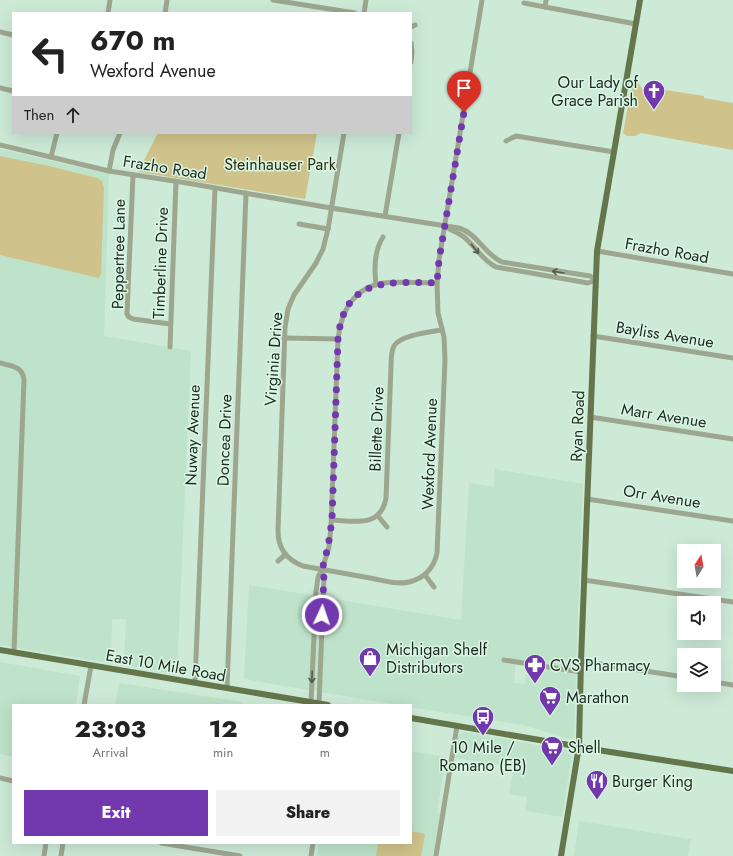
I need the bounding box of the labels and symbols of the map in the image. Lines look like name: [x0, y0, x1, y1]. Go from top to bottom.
pin: [447, 71, 481, 112]
place label: Our Lady of Grace Parish: [551, 71, 638, 112]
church icon: Our Lady of Grace Parish: [641, 78, 667, 111]
street label: Frazho Road: [121, 150, 209, 185]
park label: Steinhauser Park: [224, 153, 337, 176]
street label: Peppertree Lane: [106, 199, 131, 309]
street label: Timberline Drive: [147, 207, 174, 319]
street label: Frazho Road: [623, 232, 711, 269]
one-way arrow: [471, 244, 479, 255]
one-way arrow: [552, 268, 565, 276]
street label: Virginia Drive: [259, 311, 288, 407]
street label: Bayliss Avenue: [614, 315, 716, 354]
street label: Nuway Avenue: [179, 384, 206, 486]
street label: Billette Drive: [364, 386, 389, 472]
street label: Ryan Road: [565, 390, 590, 462]
street label: Doncea Drive: [211, 394, 238, 486]
street label: Marr Avenue: [620, 397, 708, 434]
street label: Wexford Avenue: [416, 398, 443, 510]
street label: Orr Avenue: [621, 479, 702, 514]
north arrow: [677, 544, 721, 588]
position arrow: [301, 594, 343, 636]
place label: Michigan Shelf Distributors: [386, 638, 487, 679]
street label: East 10 Mile Road: [104, 644, 228, 687]
shop icon: Michigan Shelf Distributors: [357, 645, 383, 678]
pharmacy icon: CVS Pharmacy: [522, 652, 548, 685]
place label: CVS Pharmacy: [550, 654, 651, 677]
one-way arrow: [309, 670, 316, 683]
supermarket icon: Marathon: [537, 684, 563, 717]
place label: Marathon: [566, 686, 629, 709]
bus stop icon: 10 Mile / Romano (EB): [470, 704, 496, 737]
supermarket icon: Shell: [539, 734, 565, 767]
place label: 10 Mile / Romano (EB): [439, 736, 527, 777]
place label: Shell: [568, 736, 601, 759]
restaurant icon: Burger King: [584, 768, 610, 801]
place label: Burger King: [612, 770, 693, 793]

